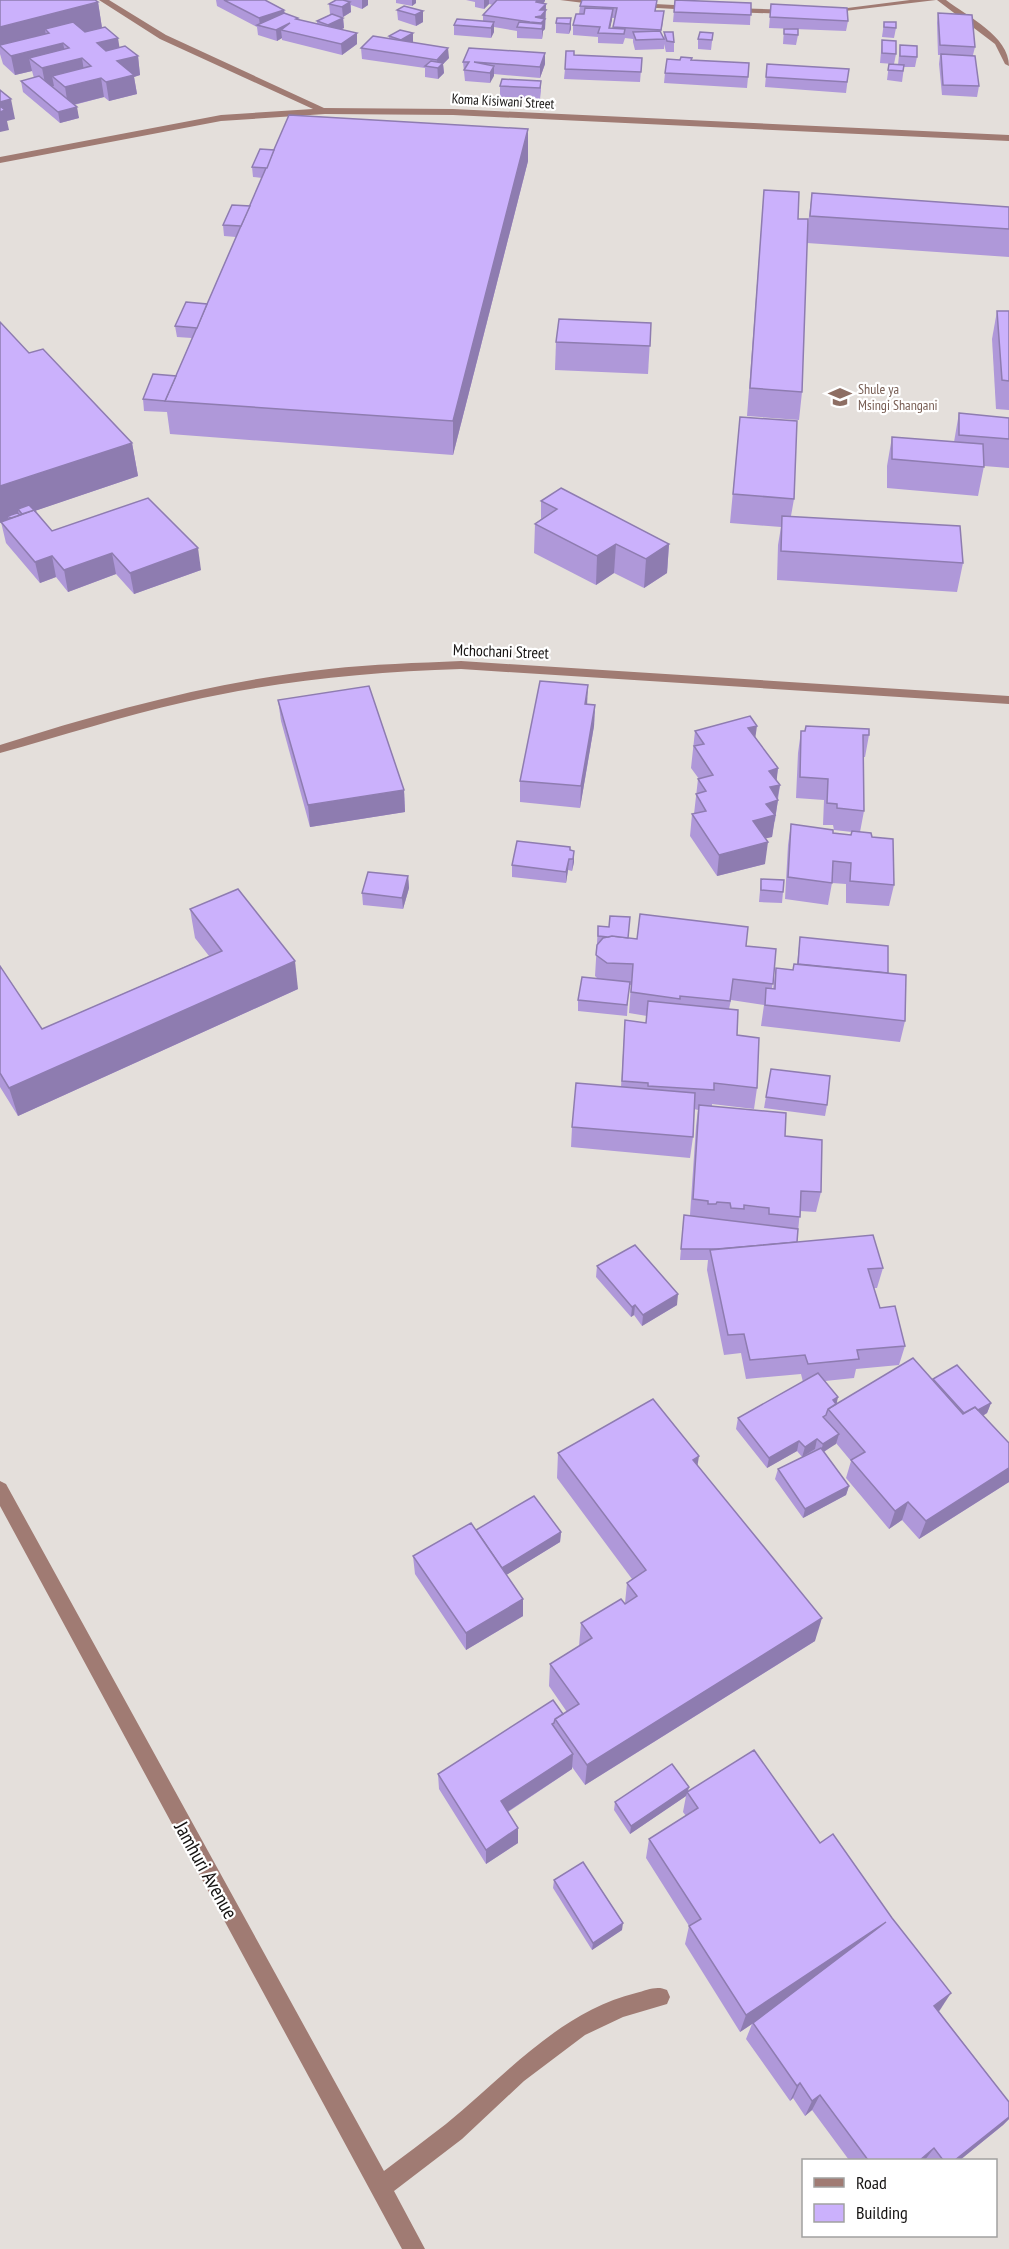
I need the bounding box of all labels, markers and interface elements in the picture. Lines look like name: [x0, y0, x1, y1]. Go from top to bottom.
street label: Koma Kisiwani Street: [451, 89, 555, 113]
place label: Shule ya Msingi Shangani: [858, 380, 938, 414]
school or university icon: Shule ya Msingi Shangani: [827, 384, 853, 410]
street label: Mchochani Street: [453, 639, 550, 663]
street label: Jamhuri Avenue: [168, 1816, 243, 1923]
legend: [802, 2159, 997, 2237]
text: Road: [856, 2171, 887, 2194]
text: Building: [856, 2201, 908, 2224]

